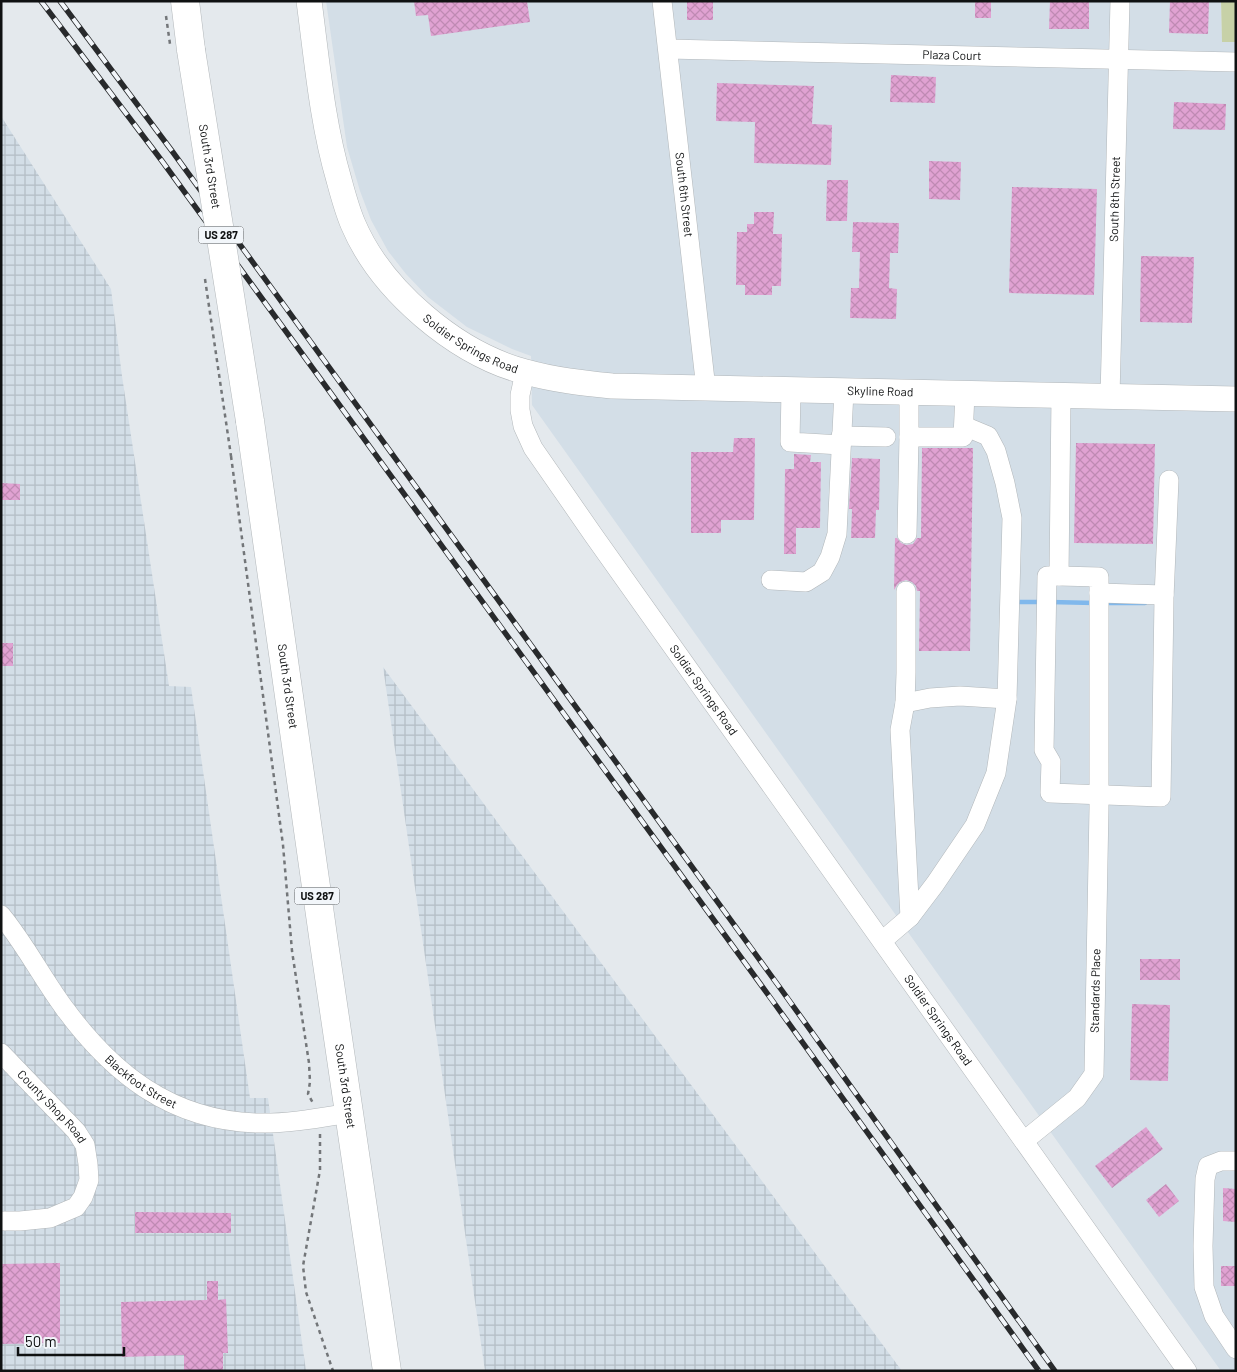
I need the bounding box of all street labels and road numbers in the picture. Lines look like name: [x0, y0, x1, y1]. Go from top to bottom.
street label: Plaza Court: [922, 47, 982, 62]
street label: South 3rd Street: [197, 123, 224, 210]
street label: South 6th Street: [673, 151, 697, 238]
street label: South 8th Street: [1106, 156, 1122, 242]
road number: US 287: [198, 226, 244, 244]
street label: Soldier Springs Road: [421, 311, 520, 375]
street label: Skyline Road: [847, 383, 914, 398]
street label: Soldier Springs Road: [667, 641, 741, 737]
street label: South 3rd Street: [276, 643, 302, 730]
road number: US 287: [294, 888, 340, 904]
street label: Standards Place: [1087, 948, 1102, 1033]
street label: Soldier Springs Road: [902, 972, 976, 1068]
street label: South 3rd Street: [333, 1043, 359, 1129]
street label: Blackfoot Street: [103, 1051, 180, 1111]
street label: County Shop Road: [15, 1067, 90, 1145]

